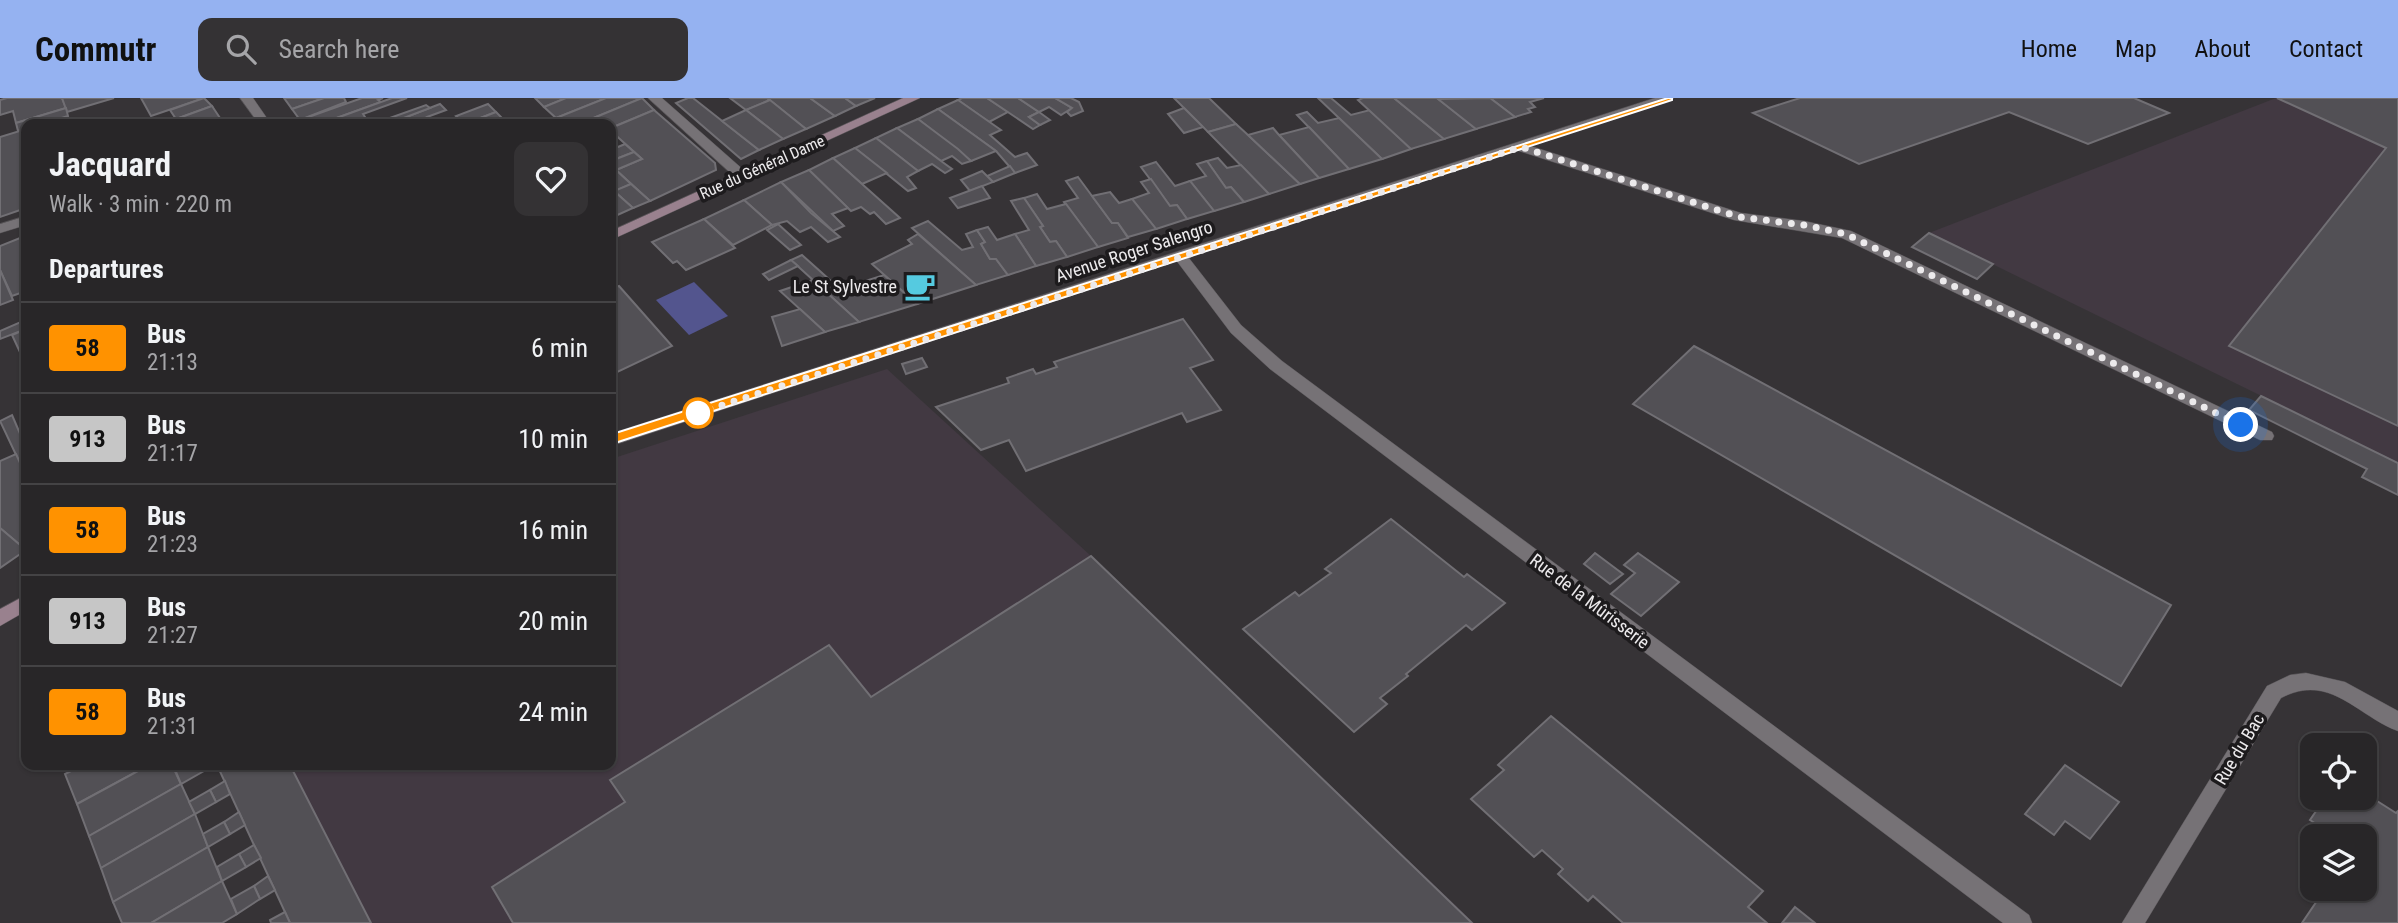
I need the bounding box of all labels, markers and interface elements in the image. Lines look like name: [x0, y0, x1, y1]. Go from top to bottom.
search box: [198, 18, 688, 81]
text: Commutr: [35, 30, 156, 69]
icon: search: [222, 30, 260, 68]
text: Search here: [278, 34, 399, 64]
text: Home: [2021, 35, 2077, 63]
text: Map: [2115, 35, 2157, 63]
text: About: [2195, 35, 2251, 63]
text: Contact: [2289, 35, 2363, 63]
street label: Rue du Général Dame: [697, 131, 827, 203]
button: heart: [514, 142, 588, 216]
text: Jacquard: [49, 145, 171, 184]
text: Walk · 3 min · 220 m: [49, 191, 232, 218]
street label: Avenue Roger Salengro: [1053, 216, 1215, 286]
text: Departures: [49, 254, 164, 284]
cafe icon: Le St Sylvestre: [903, 269, 937, 303]
place label: Le St Sylvestre: [793, 276, 897, 297]
text: Bus: [147, 319, 186, 349]
text: 6 min: [531, 333, 588, 363]
text: 58: [75, 334, 100, 362]
text: 21:13: [147, 349, 198, 376]
unlabelled marker: [683, 398, 713, 428]
your location: [2223, 407, 2258, 442]
text: Bus: [147, 410, 186, 440]
text: 10 min: [518, 424, 588, 454]
text: 913: [69, 425, 106, 453]
text: 21:17: [147, 440, 198, 467]
text: Bus: [147, 501, 186, 531]
text: 16 min: [518, 515, 588, 545]
text: 58: [75, 516, 100, 544]
text: 21:23: [147, 531, 198, 558]
street label: Rue de la Mûrisserie: [1526, 549, 1654, 653]
text: Bus: [147, 592, 186, 622]
text: 20 min: [518, 606, 588, 636]
text: 913: [69, 607, 106, 635]
text: 21:27: [147, 622, 198, 649]
text: Bus: [147, 683, 186, 713]
text: 24 min: [518, 697, 588, 727]
text: 58: [75, 698, 100, 726]
street label: Rue du Bac: [2210, 710, 2268, 788]
text: 21:31: [147, 713, 198, 740]
map controls: [2300, 733, 2377, 901]
button: locate: [2300, 733, 2377, 810]
button: layers: [2300, 824, 2377, 901]

